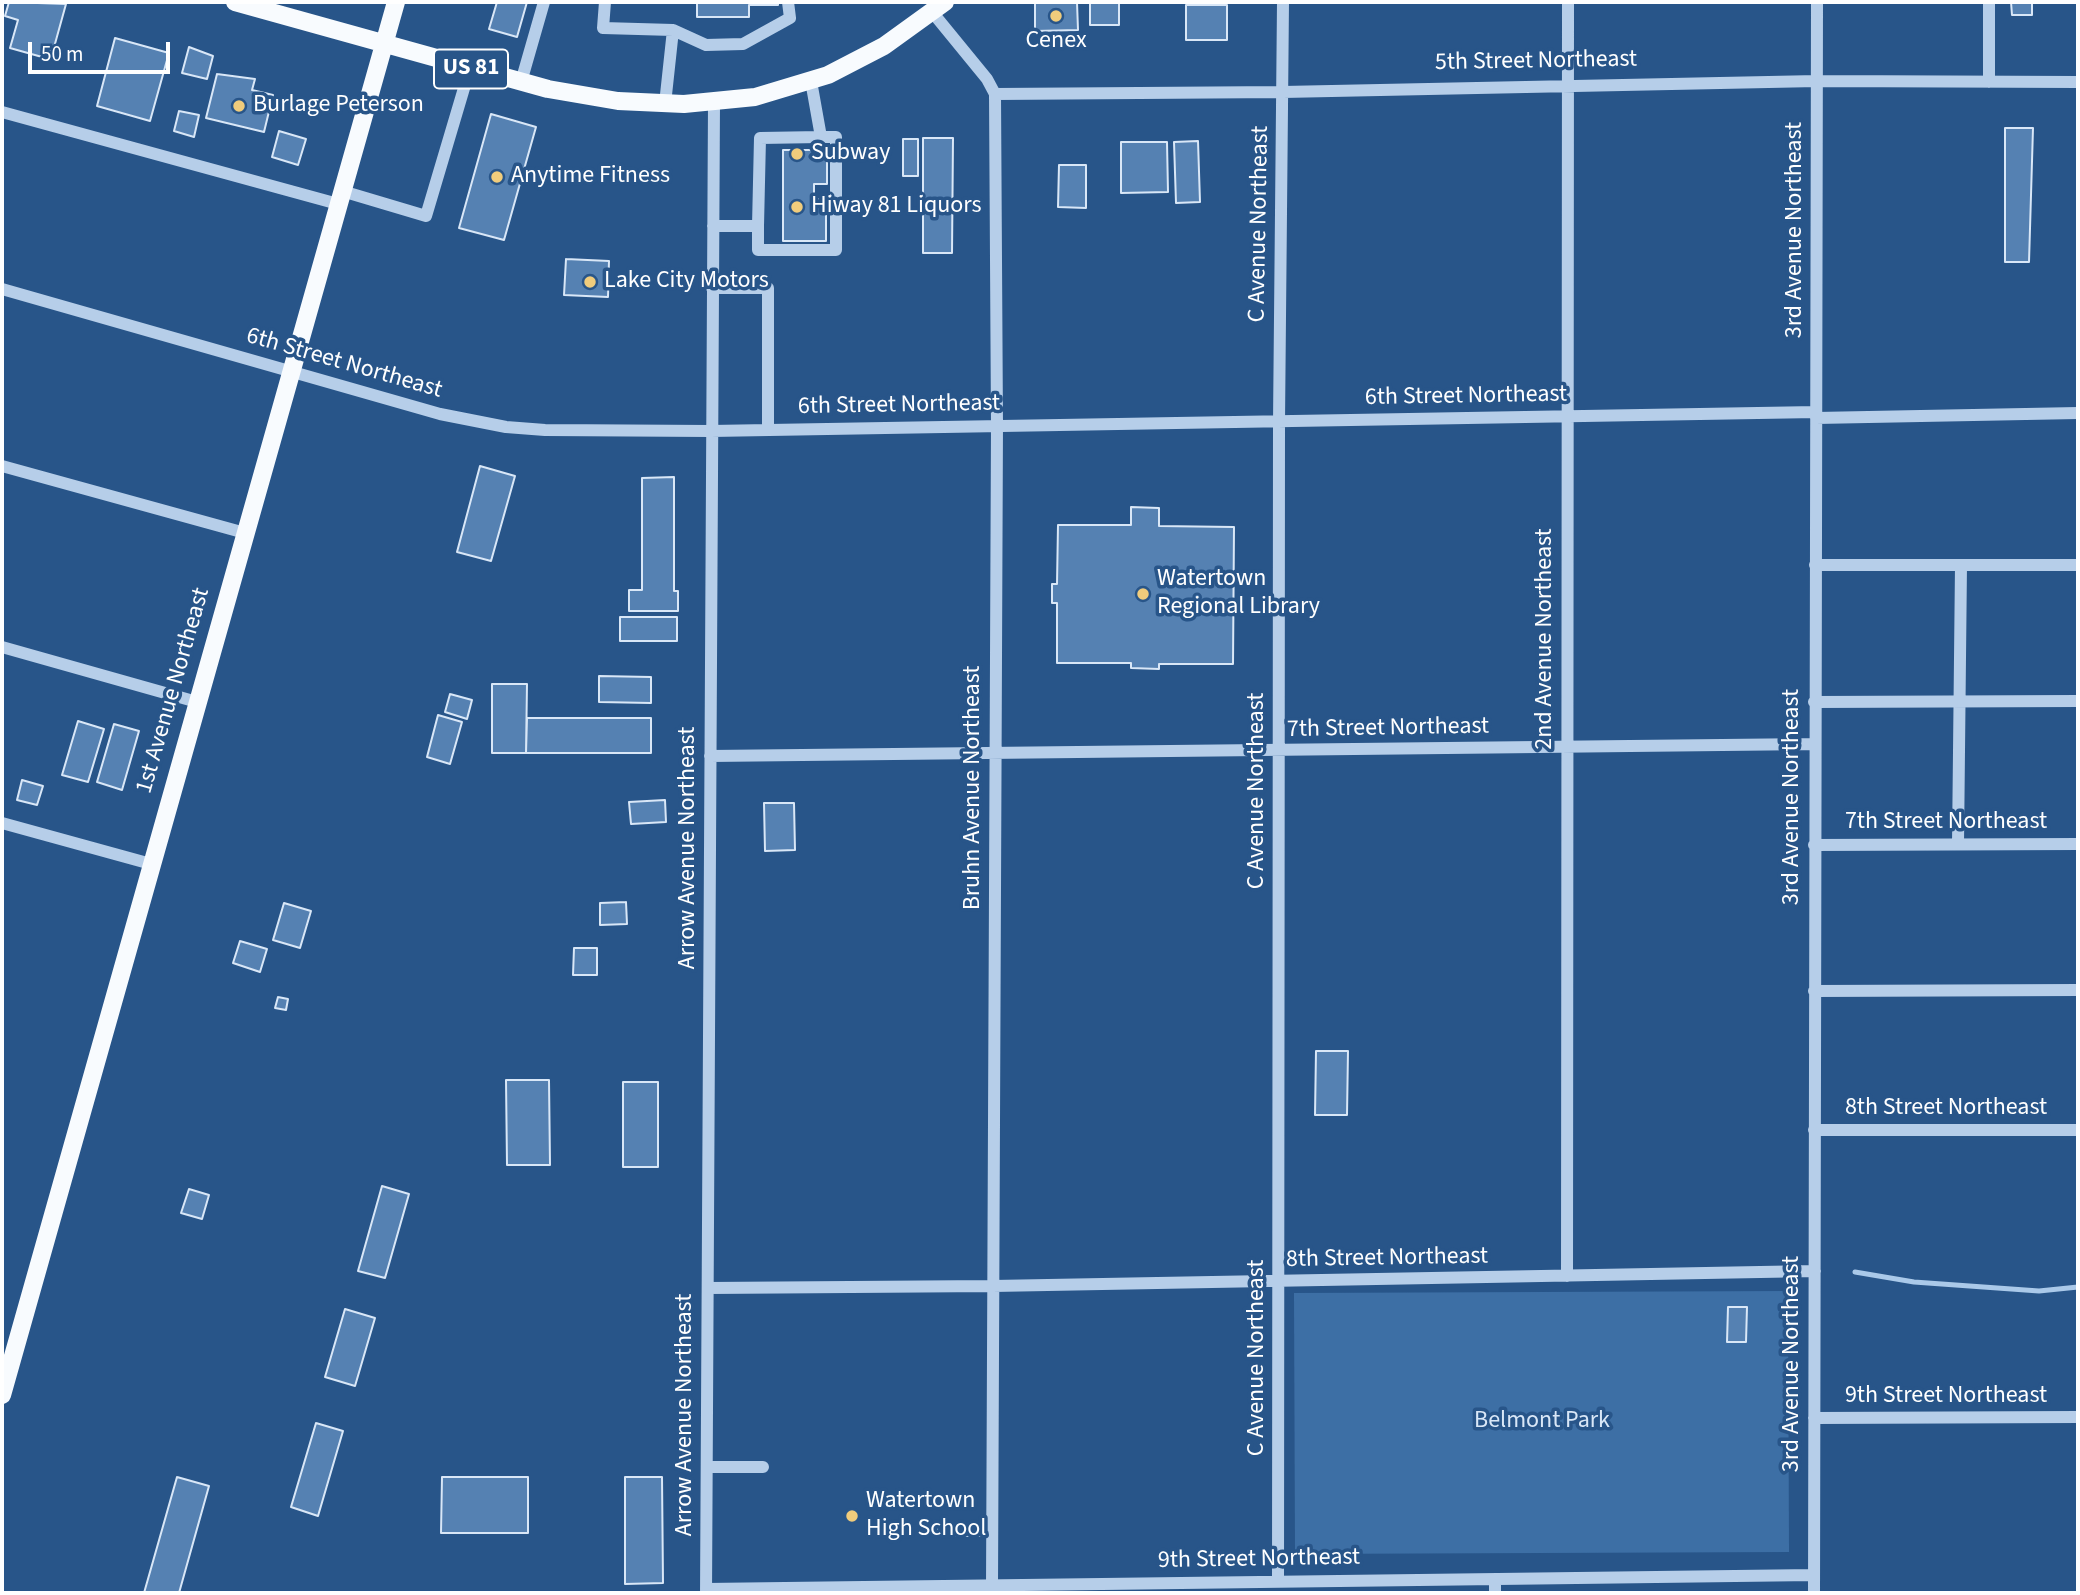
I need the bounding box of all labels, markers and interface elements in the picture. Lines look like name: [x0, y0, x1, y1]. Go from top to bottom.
marker: Cenex: [1048, 8, 1064, 24]
scale bar: [32, 28, 173, 72]
place label: Cenex: [1025, 28, 1087, 56]
text: 50 m: [41, 39, 83, 69]
street label: 5th Street Northeast: [1435, 46, 1637, 78]
road number: US 81: [434, 50, 508, 88]
place label: Burlage Peterson: [253, 92, 424, 120]
marker: Burlage Peterson: [231, 98, 247, 114]
street label: 3rd Avenue Northeast: [1782, 122, 1810, 338]
street label: C Avenue Northeast: [1244, 125, 1276, 323]
place label: Subway: [811, 140, 890, 168]
marker: Subway: [789, 146, 805, 162]
place label: Anytime Fitness: [511, 163, 670, 191]
marker: Anytime Fitness: [489, 169, 505, 185]
place label: Hiway 81 Liquors: [811, 193, 982, 221]
marker: Hiway 81 Liquors: [789, 199, 805, 215]
place label: Lake City Motors: [604, 268, 769, 296]
marker: Lake City Motors: [582, 274, 598, 290]
street label: 6th Street Northeast: [243, 322, 445, 406]
street label: 6th Street Northeast: [1365, 381, 1567, 413]
street label: 6th Street Northeast: [798, 390, 1000, 422]
street label: 2nd Avenue Northeast: [1532, 528, 1560, 750]
place label: Watertown Regional Library: [1157, 566, 1320, 622]
street label: 1st Avenue Northeast: [131, 585, 217, 797]
marker: Watertown Regional Library: [1135, 586, 1151, 602]
street label: Bruhn Avenue Northeast: [960, 666, 988, 910]
street label: 3rd Avenue Northeast: [1779, 689, 1807, 905]
street label: C Avenue Northeast: [1244, 693, 1272, 889]
street label: 7th Street Northeast: [1287, 713, 1489, 745]
street label: Arrow Avenue Northeast: [675, 727, 703, 969]
street label: 7th Street Northeast: [1845, 809, 2047, 837]
street label: 8th Street Northeast: [1845, 1095, 2047, 1123]
street label: 8th Street Northeast: [1286, 1243, 1488, 1275]
street label: 3rd Avenue Northeast: [1779, 1256, 1807, 1472]
street label: C Avenue Northeast: [1244, 1260, 1272, 1456]
street label: Arrow Avenue Northeast: [672, 1294, 700, 1536]
street label: 9th Street Northeast: [1845, 1383, 2047, 1411]
park label: Belmont Park: [1474, 1408, 1610, 1436]
place label: Watertown High School: [866, 1488, 986, 1544]
marker: Watertown High School: [844, 1508, 860, 1524]
street label: 9th Street Northeast: [1158, 1544, 1360, 1576]

